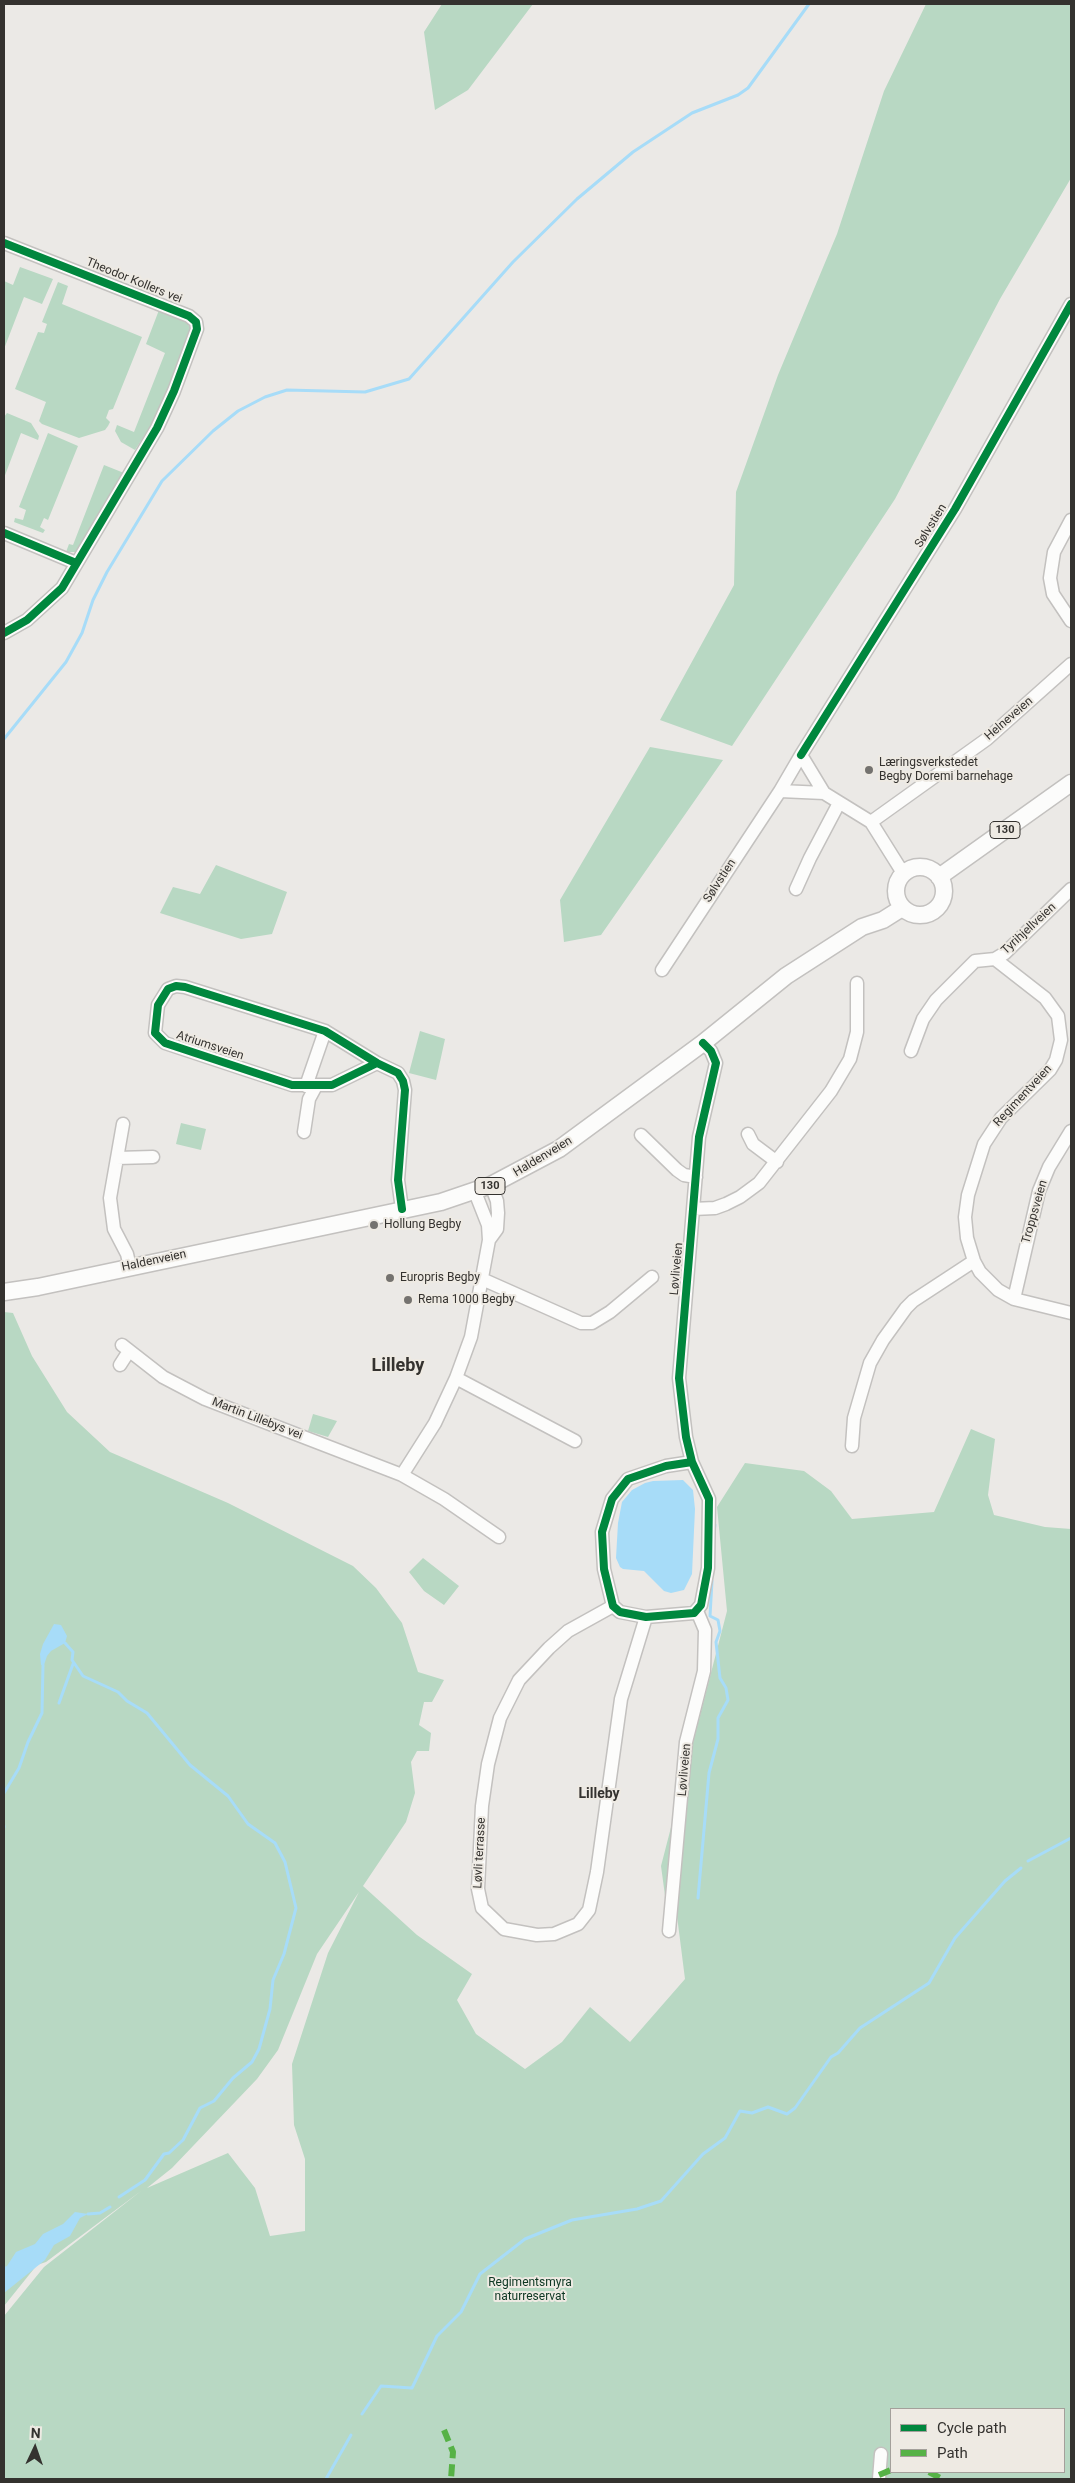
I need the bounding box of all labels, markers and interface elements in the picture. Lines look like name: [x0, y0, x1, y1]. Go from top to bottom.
street label: Theodor Kollers vei: [84, 255, 184, 307]
street label: Sølvstien: [912, 502, 950, 550]
street label: Helneveien: [982, 694, 1036, 744]
place label: Læringsverkstedet Begby Doremi barnehage: [879, 756, 1013, 784]
marker: Læringsverkstedet Begby Doremi barnehage: [863, 764, 875, 776]
road number: 130: [990, 822, 1020, 838]
street label: Sølvstien: [701, 857, 739, 905]
street label: Tyrihjellveien: [999, 900, 1059, 958]
street label: Atriumsveien: [174, 1028, 246, 1064]
street label: Regimentveien: [991, 1062, 1055, 1130]
street label: Haldenveien: [511, 1134, 575, 1180]
road number: 130: [475, 1178, 505, 1194]
street label: Troppsveien: [1019, 1179, 1051, 1245]
place label: Hollung Begby: [384, 1218, 461, 1232]
marker: Hollung Begby: [368, 1219, 380, 1231]
street label: Løvliveien: [668, 1242, 686, 1296]
street label: Haldenveien: [120, 1247, 188, 1275]
place label: Europris Begby: [400, 1271, 480, 1285]
marker: Europris Begby: [384, 1272, 396, 1284]
place label: Rema 1000 Begby: [418, 1293, 515, 1307]
marker: Rema 1000 Begby: [402, 1294, 414, 1306]
district label: Lilleby: [372, 1355, 424, 1377]
street label: Martin Lillebys vei: [210, 1395, 304, 1443]
street label: Løvliveien: [676, 1743, 694, 1797]
district label: Lilleby: [578, 1786, 620, 1802]
street label: Løvli terrasse: [471, 1817, 489, 1889]
park label: Regimentsmyra naturreservat: [488, 2276, 572, 2304]
legend: [890, 2408, 1065, 2473]
text: Cycle path: [937, 2419, 1007, 2437]
north arrow: [10, 2423, 60, 2473]
text: N: [30, 2425, 41, 2441]
text: Path: [937, 2444, 968, 2462]

